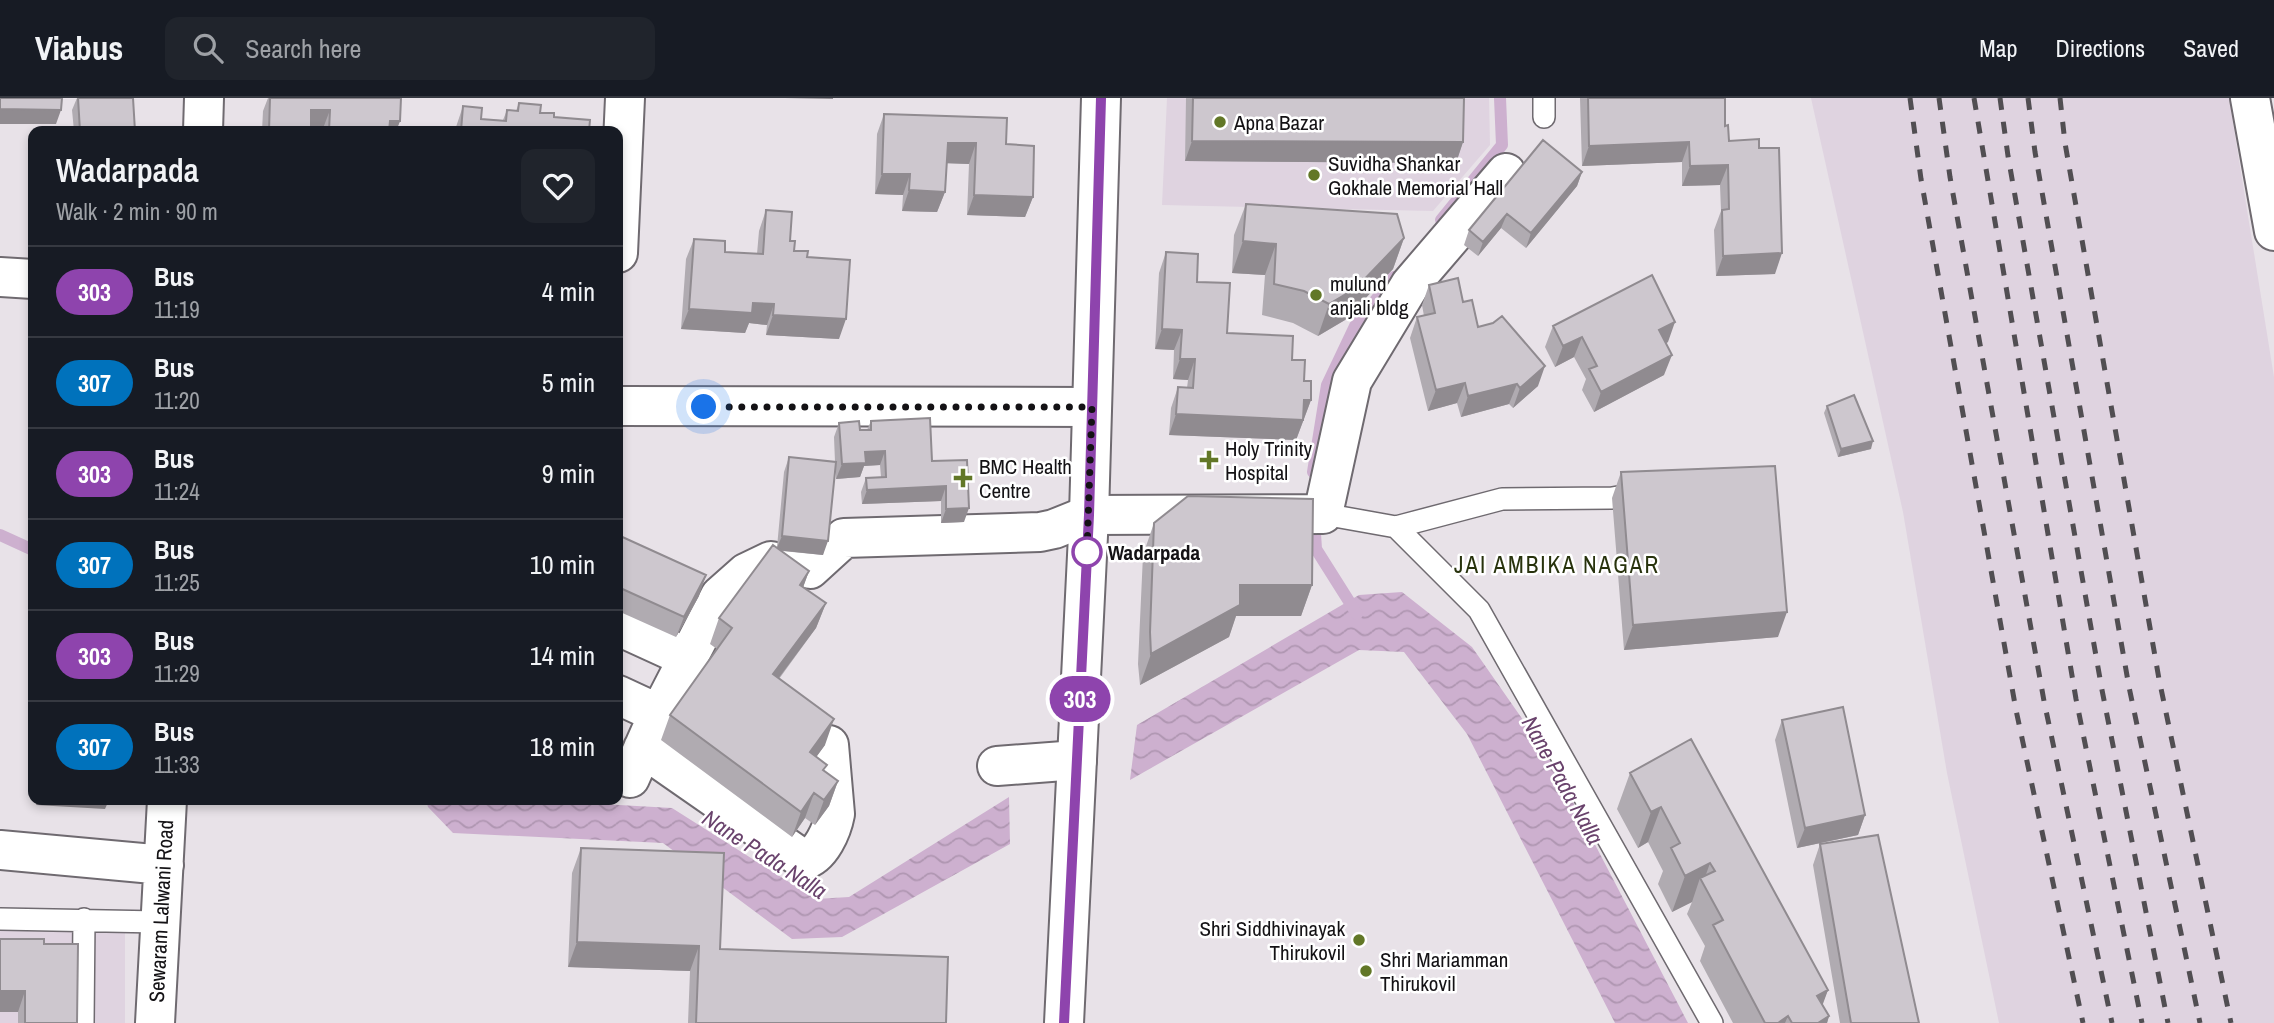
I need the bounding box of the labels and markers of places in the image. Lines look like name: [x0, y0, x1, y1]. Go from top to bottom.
place label: Apna Bazar: [1233, 108, 1324, 137]
marker: Apna Bazar: [1212, 114, 1228, 130]
place label: Suvidha Shankar Gokhale Memorial Hall: [1328, 149, 1503, 202]
marker: Suvidha Shankar Gokhale Memorial Hall: [1306, 167, 1322, 183]
place label: mulund anjali bldg: [1330, 269, 1409, 322]
marker: mulund anjali bldg: [1308, 287, 1324, 303]
place label: Holy Trinity Hospital: [1225, 434, 1312, 487]
marker: Holy Trinity Hospital: [1199, 450, 1219, 470]
place label: BMC Health Centre: [979, 452, 1072, 505]
marker: BMC Health Centre: [953, 468, 973, 488]
marker: Wadarpada: [1072, 537, 1102, 567]
place label: Wadarpada: [1108, 538, 1201, 567]
place label: Shri Siddhivinayak Thirukovil: [1199, 914, 1345, 967]
marker: Shri Siddhivinayak Thirukovil: [1351, 932, 1367, 948]
place label: Shri Mariamman Thirukovil: [1380, 945, 1508, 998]
marker: Shri Mariamman Thirukovil: [1358, 963, 1374, 979]

